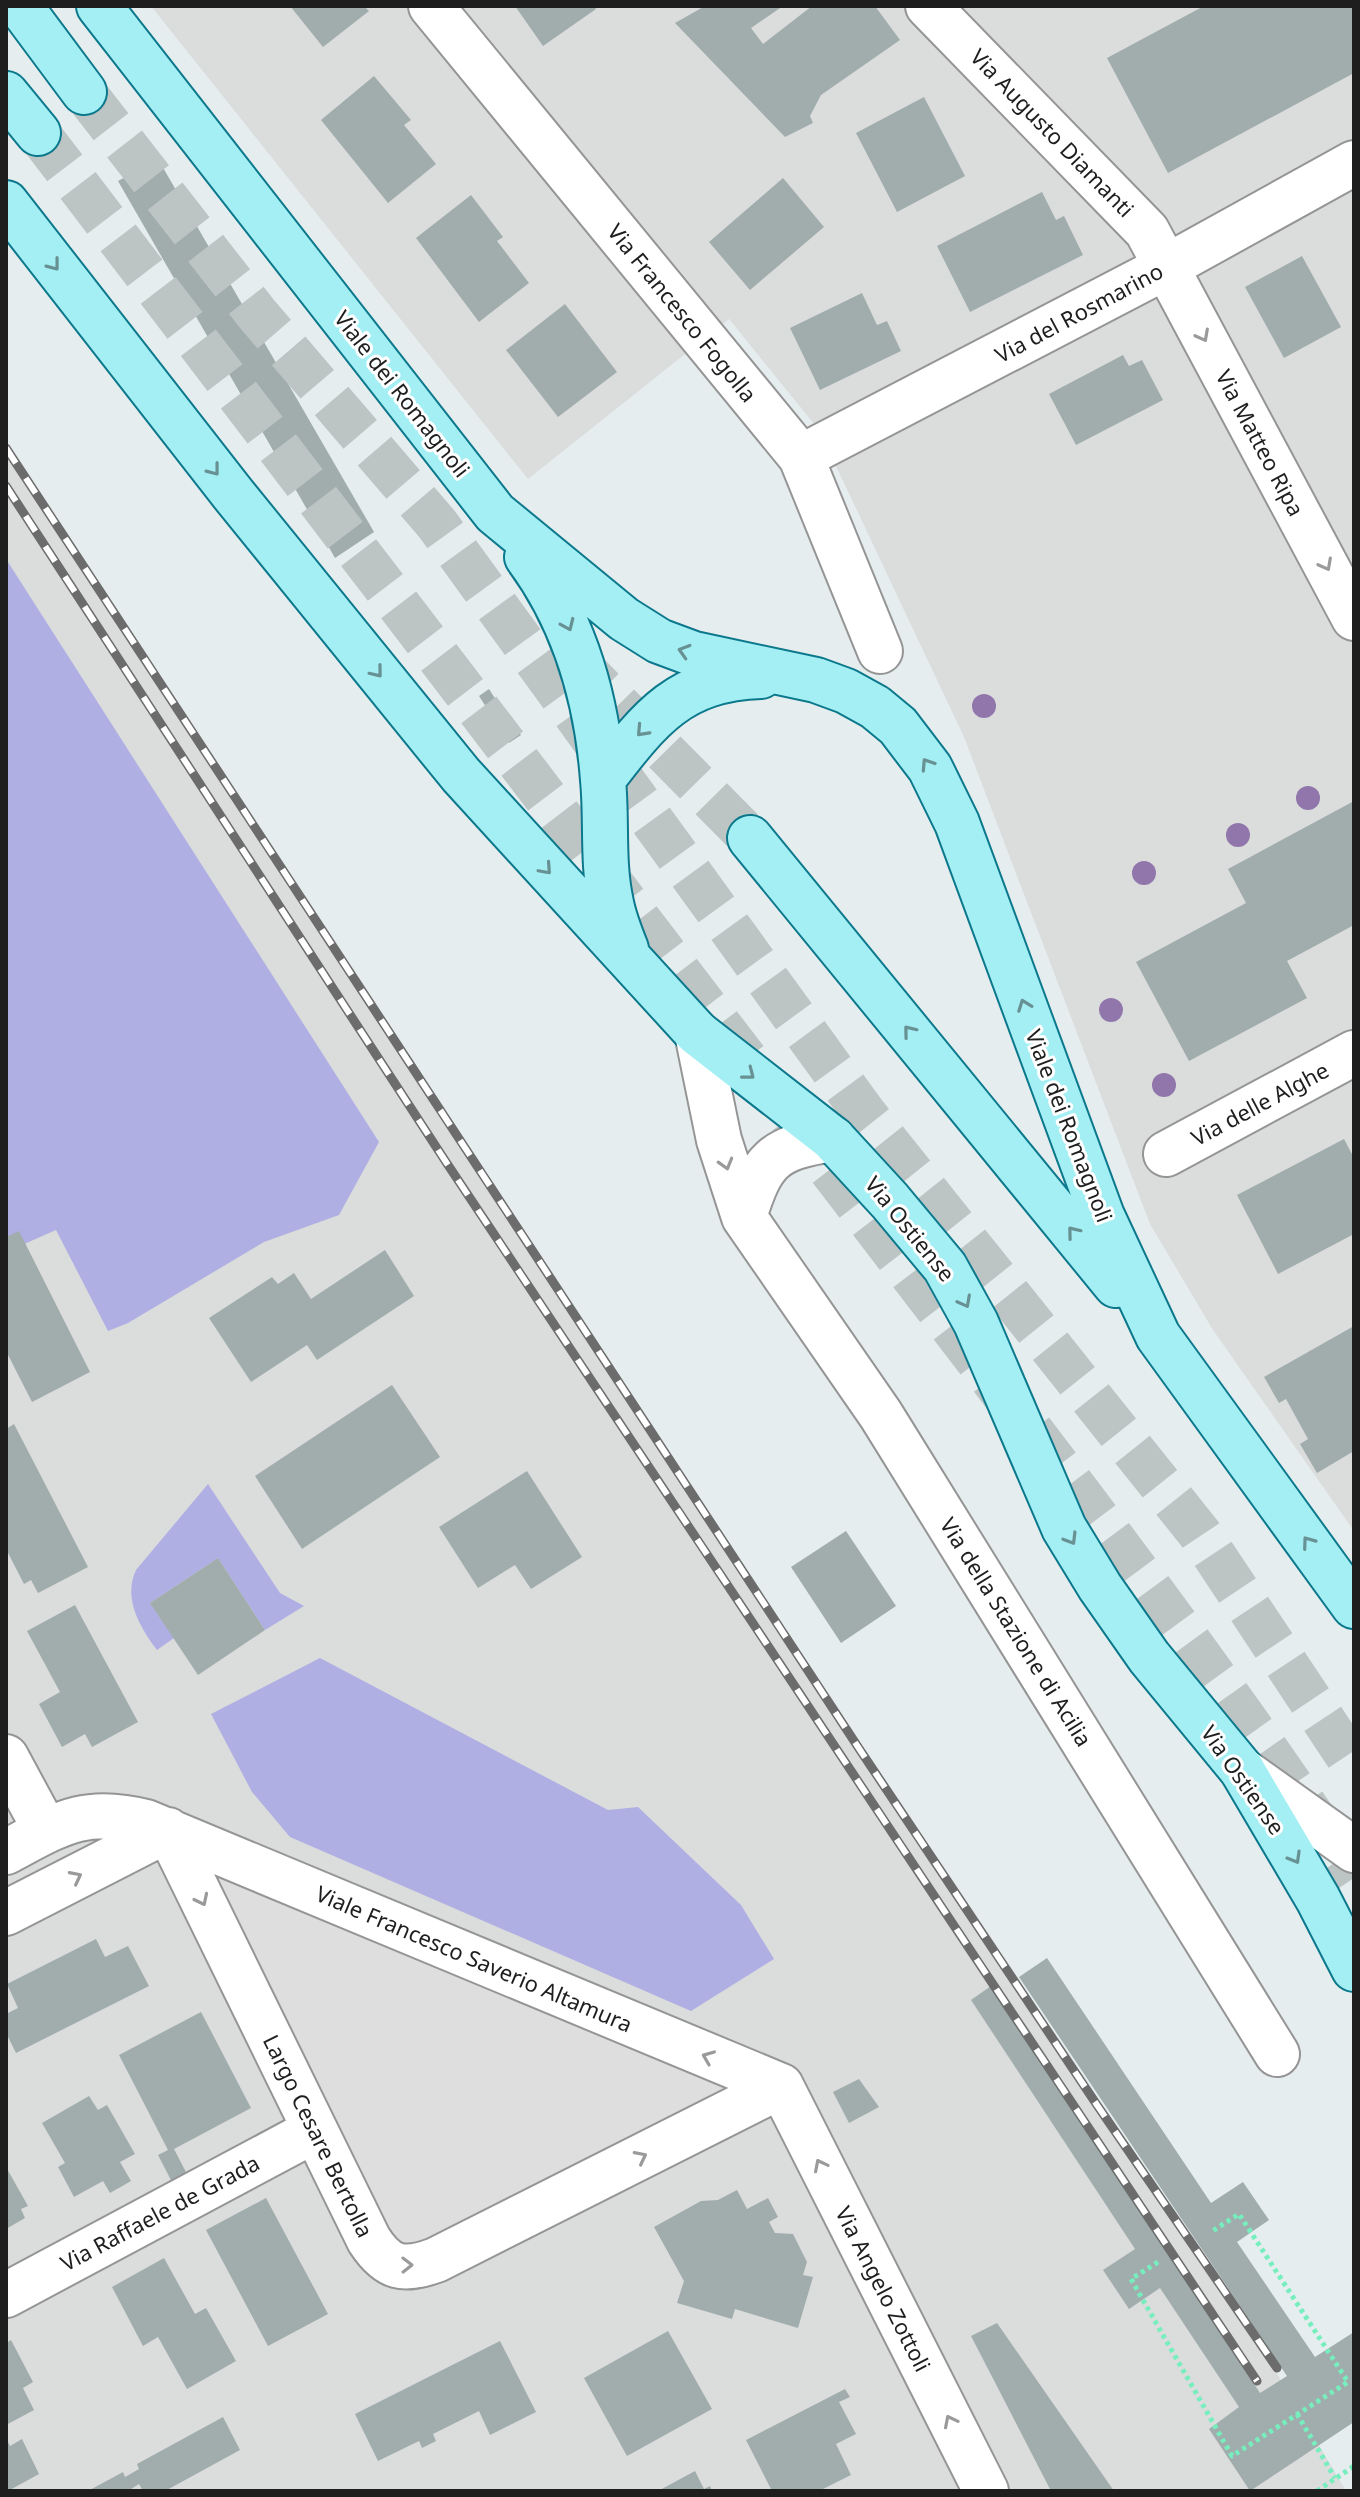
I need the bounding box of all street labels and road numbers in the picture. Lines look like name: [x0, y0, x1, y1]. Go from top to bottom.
street label: Via Augusto Diamanti: [964, 42, 1141, 223]
street label: Via Francesco Fogolla: [601, 217, 764, 408]
street label: Via del Rosmarino: [989, 255, 1168, 369]
street label: Viale dei Romagnoli: [328, 304, 477, 483]
street label: Via Matteo Ripa: [1210, 364, 1312, 521]
street label: Viale dei Romagnoli: [1019, 1025, 1121, 1226]
street label: Via delle Alghe: [1186, 1054, 1334, 1152]
street label: Via Ostiense: [859, 1169, 962, 1287]
street label: Via della Stazione di Acilia: [934, 1511, 1100, 1752]
street label: Via Ostiense: [1195, 1719, 1293, 1840]
street label: Viale Francesco Saverio Altamura: [312, 1878, 637, 2039]
street label: Largo Cesare Bertolla: [257, 2029, 381, 2242]
street label: Via Raffaele de Grada: [55, 2147, 264, 2277]
street label: Via Angelo Zottoli: [829, 2201, 938, 2376]

